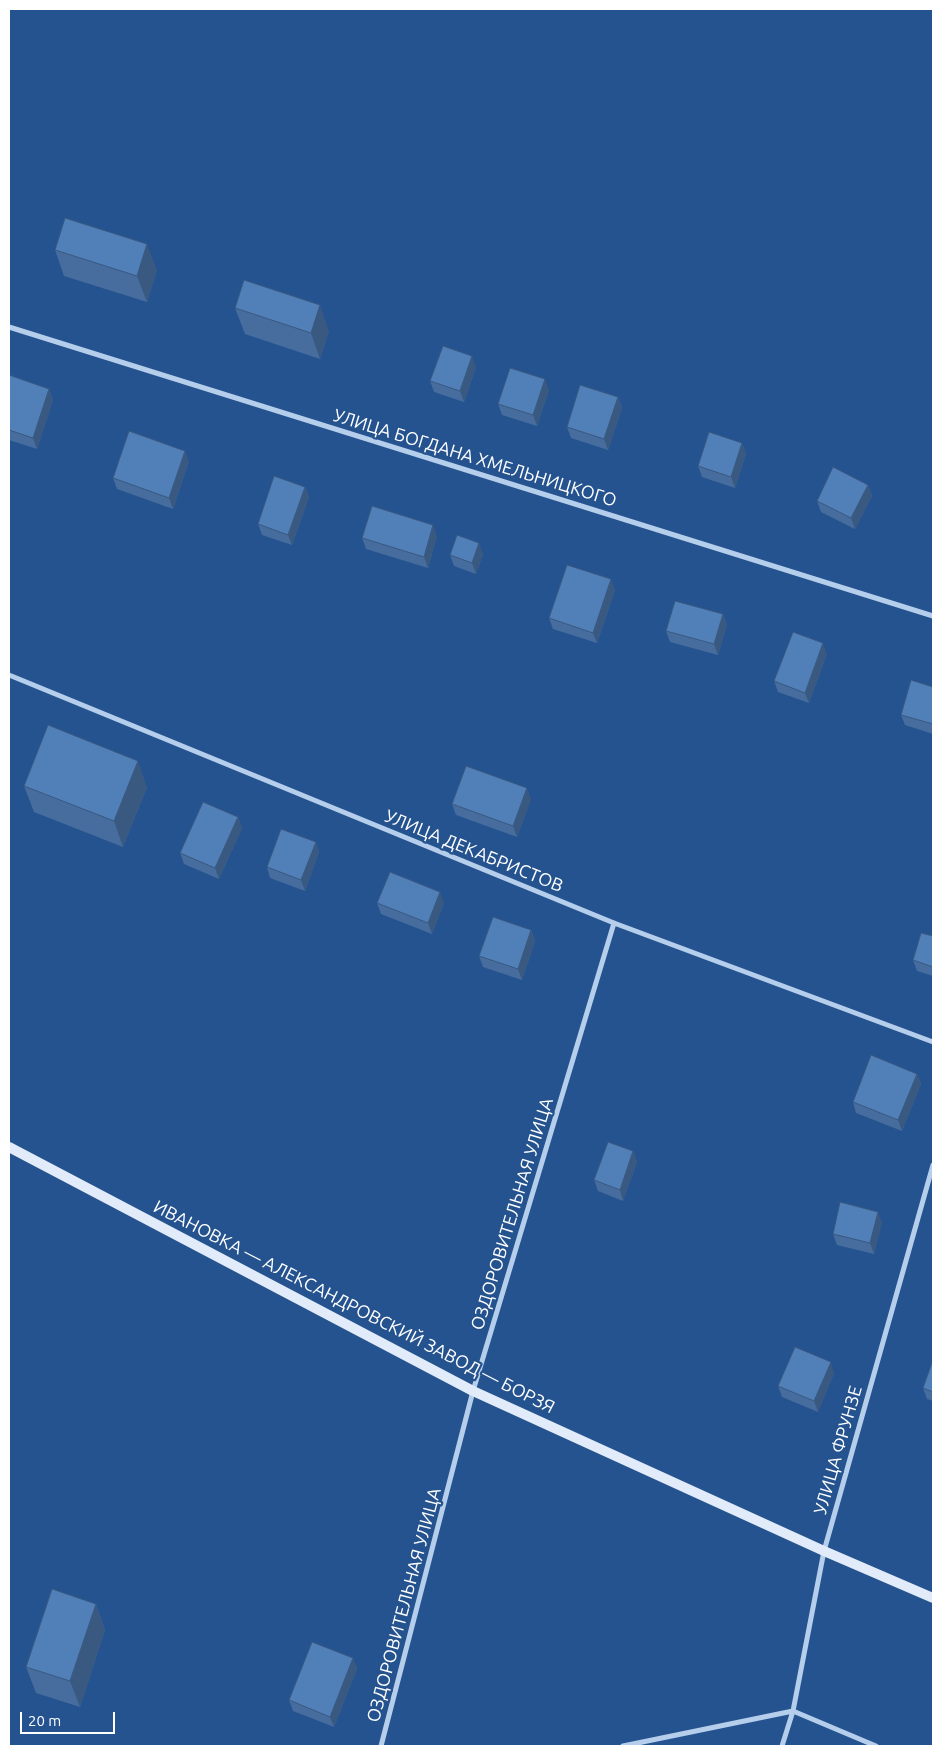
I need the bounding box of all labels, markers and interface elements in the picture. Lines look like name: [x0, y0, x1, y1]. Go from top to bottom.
street label: УЛИЦА БОГДАНА ХМЕЛЬНИЦКОГО: [331, 405, 619, 511]
street label: УЛИЦА ДЕКАБРИСТОВ: [382, 805, 566, 897]
street label: ОЗДОРОВИТЕЛЬНАЯ УЛИЦА: [466, 1095, 558, 1333]
street label: ИВАНОВКА — АЛЕКСАНДРОВСКИЙ ЗАВОД — БОРЗЯ: [150, 1196, 558, 1418]
street label: УЛИЦА ФРУНЗЕ: [809, 1383, 867, 1517]
street label: ОЗДОРОВИТЕЛЬНАЯ УЛИЦА: [362, 1485, 446, 1725]
scale bar: [22, 1702, 118, 1734]
text: 20 m: [28, 1712, 61, 1729]

